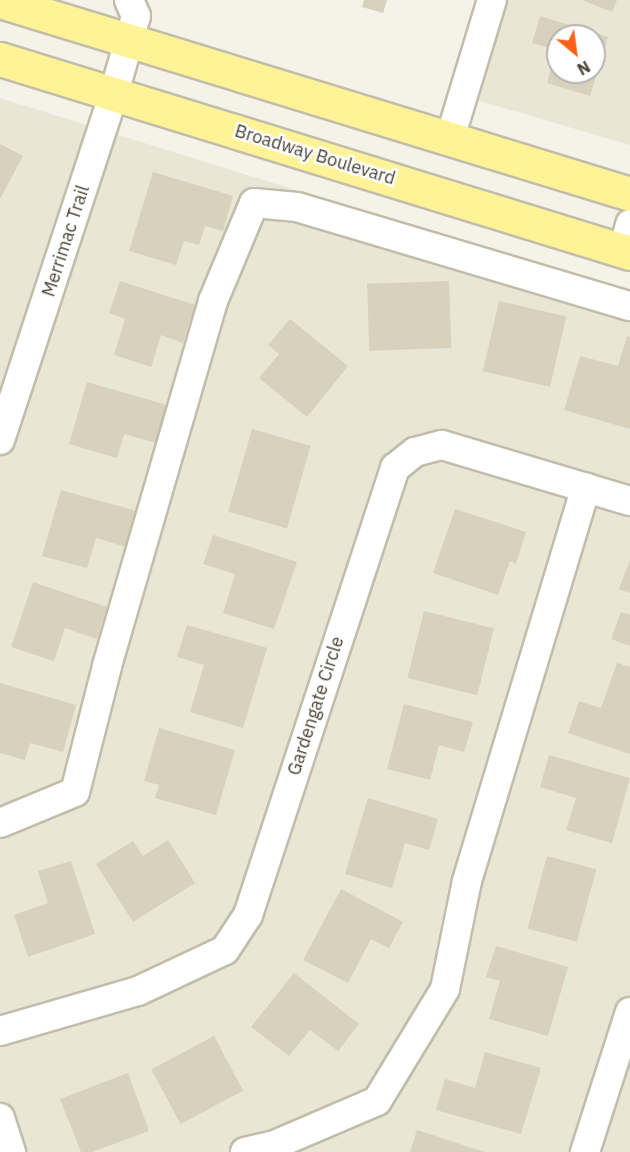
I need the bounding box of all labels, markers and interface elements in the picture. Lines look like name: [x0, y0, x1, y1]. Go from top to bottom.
north arrow: [546, 24, 606, 84]
text: N: [574, 56, 594, 80]
street label: Broadway Boulevard: [232, 120, 398, 190]
street label: Merrimac Trail: [38, 183, 94, 299]
street label: Gardengate Circle: [283, 634, 349, 778]

